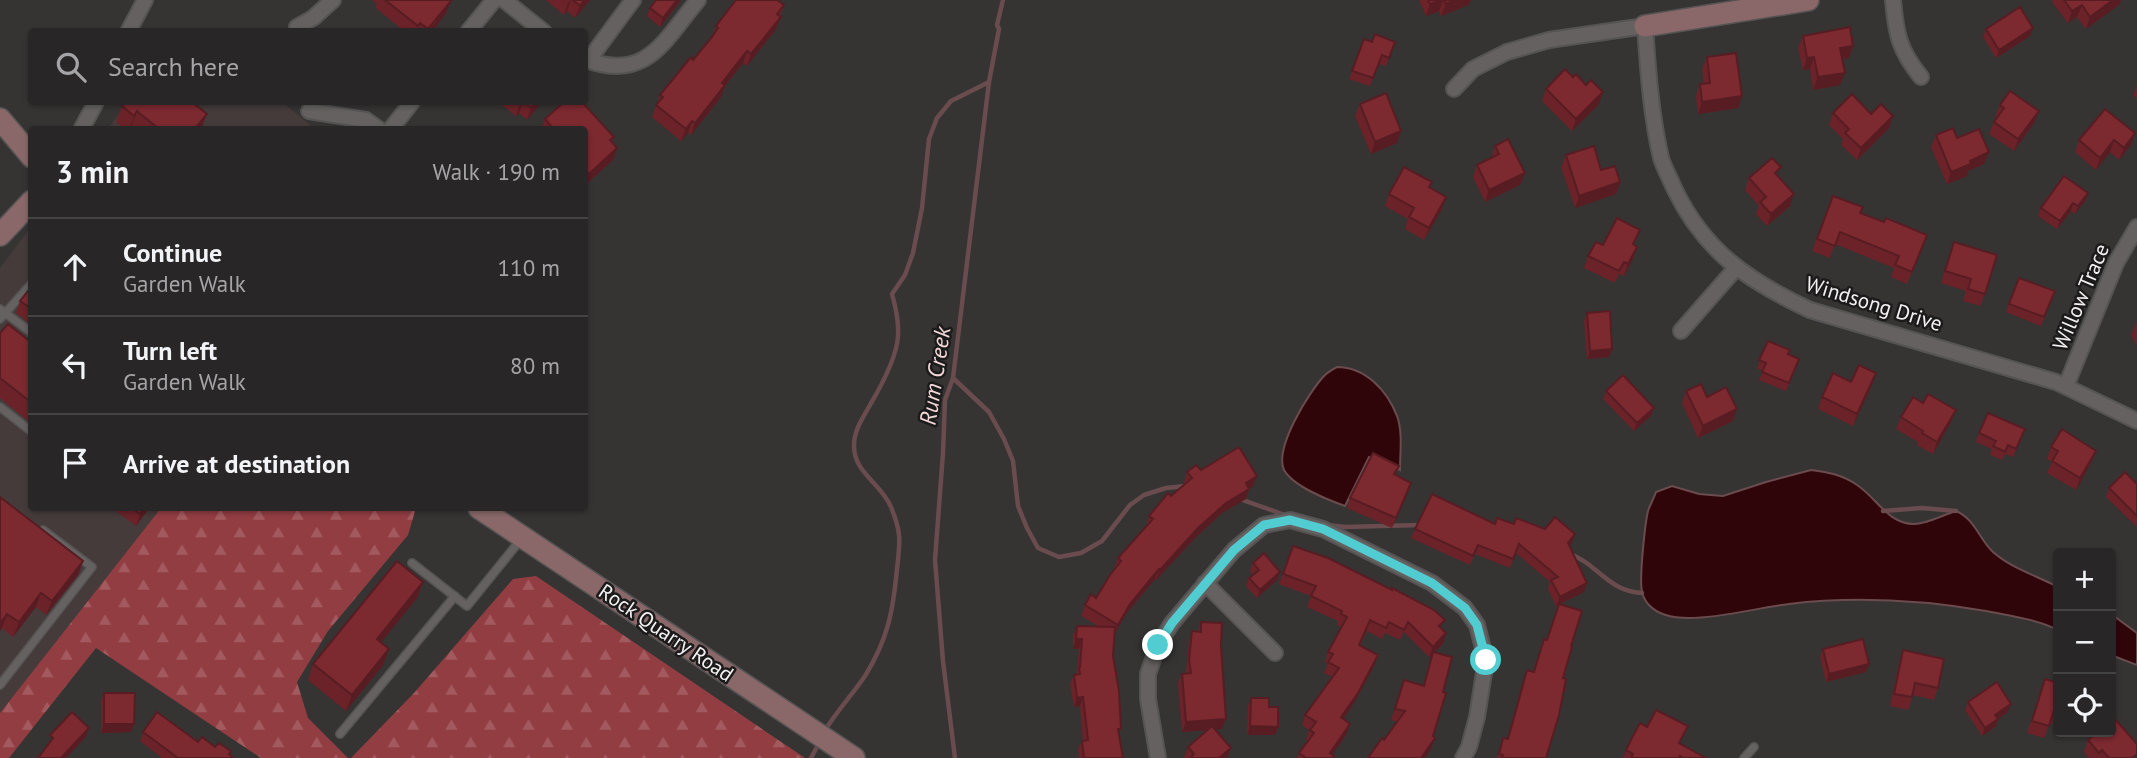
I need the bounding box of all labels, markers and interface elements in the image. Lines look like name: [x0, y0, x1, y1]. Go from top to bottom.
search box: [28, 28, 588, 105]
icon: search: [52, 48, 90, 86]
text: Search here: [108, 50, 239, 83]
text: 3 min: [56, 152, 129, 191]
text: Walk · 190 m: [433, 157, 560, 186]
text: Continue: [123, 236, 222, 269]
street label: Willow Trace: [2046, 240, 2115, 354]
icon: ahead: [56, 248, 94, 286]
text: 110 m: [498, 253, 560, 282]
text: Garden Walk: [123, 269, 246, 298]
street label: Windsong Drive: [1803, 270, 1946, 337]
water label: Rum Creek: [912, 323, 957, 427]
text: Turn left: [123, 334, 217, 367]
icon: left: [56, 346, 94, 384]
text: 80 m: [510, 351, 560, 380]
text: Garden Walk: [123, 367, 246, 396]
icon: arrive: [56, 444, 94, 482]
text: Arrive at destination: [123, 447, 350, 480]
map controls: [2053, 548, 2116, 737]
button: +: [2053, 548, 2116, 611]
street label: Rock Quarry Road: [594, 578, 739, 688]
button: −: [2053, 611, 2116, 674]
route end: [1142, 629, 1173, 660]
route start: [1470, 644, 1501, 675]
button: locate: [2053, 674, 2116, 737]

